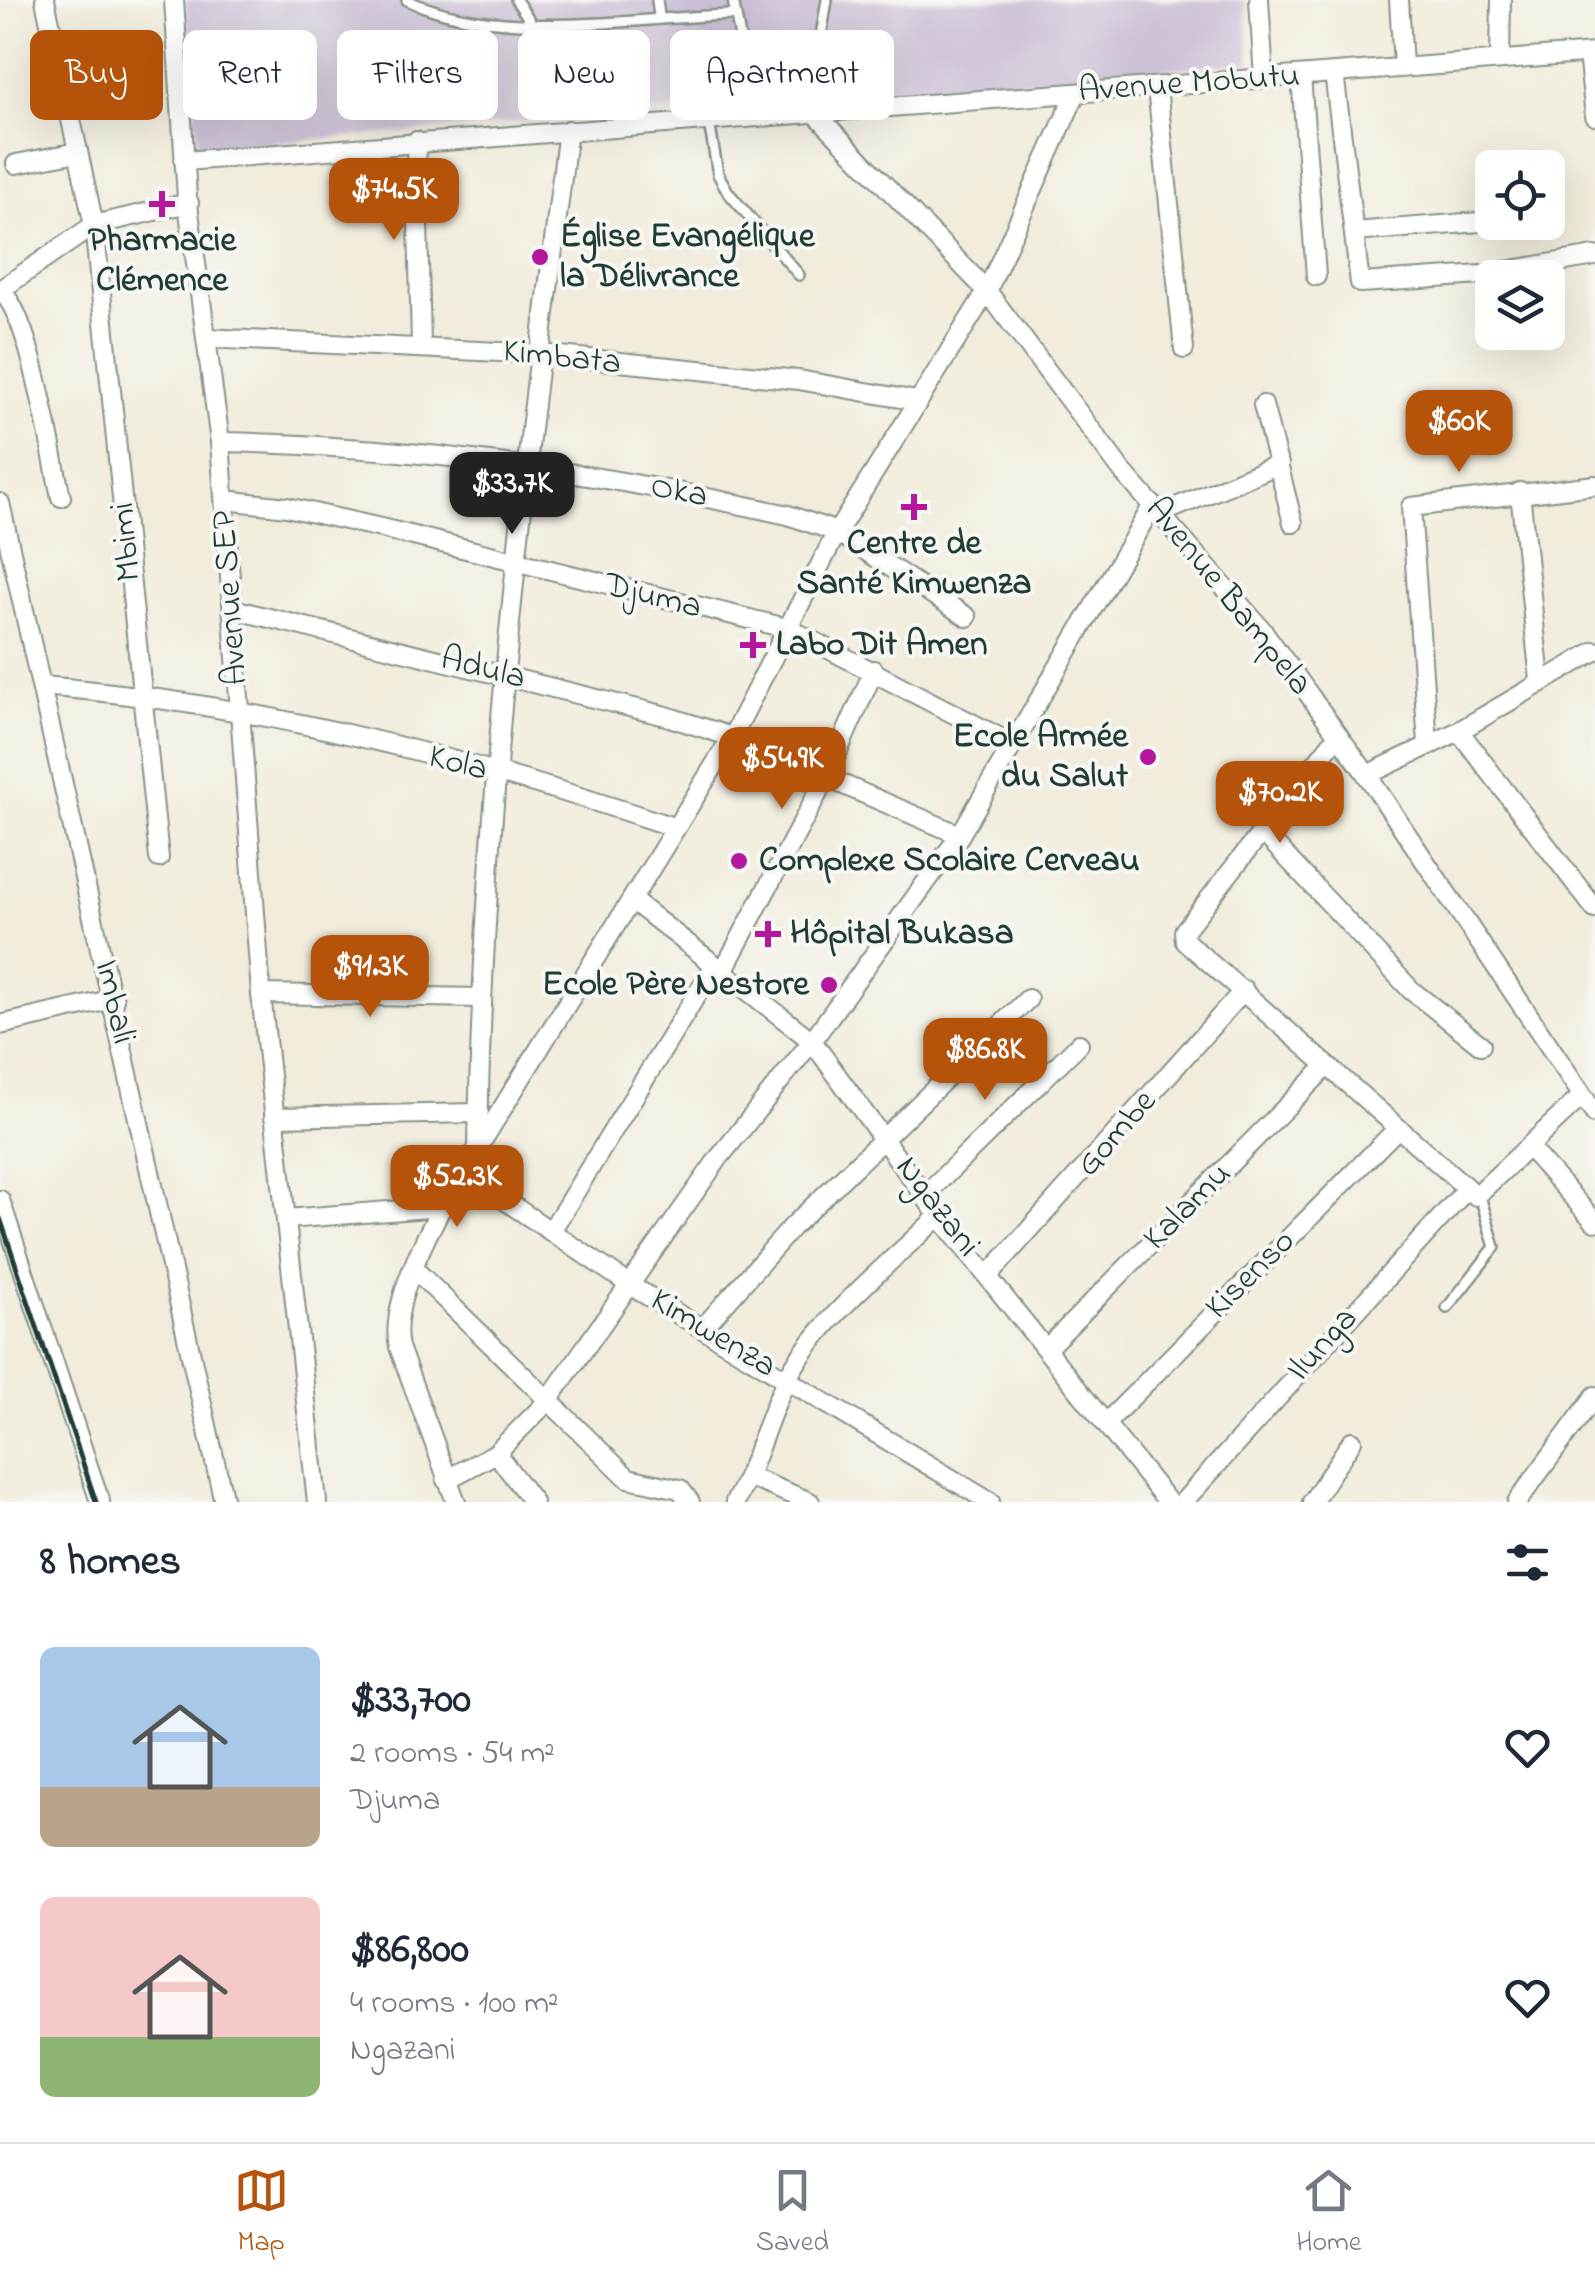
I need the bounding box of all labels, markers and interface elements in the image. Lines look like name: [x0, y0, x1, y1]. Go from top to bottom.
chip: Buy: [30, 30, 163, 120]
chip: Rent: [183, 30, 317, 120]
chip: Filters: [337, 30, 498, 120]
chip: New: [518, 30, 650, 120]
chip: Apartment: [670, 30, 894, 120]
street label: Avenue Mobutu: [1077, 51, 1301, 117]
map controls: [1475, 150, 1565, 350]
button: locate: [1475, 150, 1565, 240]
pin: $74.5K: [313, 158, 475, 243]
text: $74.5K: [351, 167, 437, 214]
marker: Pharmacie Clémence: [151, 193, 173, 215]
place label: Église Evangélique la Délivrance: [560, 212, 816, 303]
place label: Pharmacie Clémence: [88, 216, 237, 307]
marker: Église Evangélique la Délivrance: [529, 246, 551, 268]
button: layers: [1475, 260, 1565, 350]
street label: Kimbata: [500, 326, 624, 390]
pin: $60K: [1400, 390, 1518, 475]
text: $60K: [1428, 399, 1490, 446]
pin: $33.7K: [431, 452, 593, 537]
text: $33.7K: [471, 461, 553, 508]
street label: Oka: [646, 462, 712, 522]
street label: Avenue Bampela: [1132, 487, 1324, 707]
marker: Centre de Santé Kimwenza: [903, 496, 925, 518]
street label: Mbimi: [98, 500, 156, 584]
street label: Avenue SEP: [199, 509, 263, 687]
place label: Centre de Santé Kimwenza: [797, 519, 1031, 610]
street label: Djuma: [598, 560, 707, 634]
place label: Labo Dit Amen: [776, 620, 987, 671]
marker: Labo Dit Amen: [740, 632, 766, 658]
street label: Adula: [435, 634, 531, 704]
place label: Ecole Armée du Salut: [953, 712, 1129, 803]
pin: $54.9K: [701, 727, 863, 812]
street label: Kola: [423, 732, 493, 796]
text: $54.9K: [741, 736, 823, 783]
marker: Ecole Armée du Salut: [1137, 746, 1159, 768]
pin: $70.2K: [1199, 761, 1361, 846]
text: $70.2K: [1238, 770, 1322, 817]
place label: Complexe Scolaire Cerveau: [759, 836, 1140, 887]
marker: Complexe Scolaire Cerveau: [728, 850, 750, 872]
place label: Hôpital Bukasa: [790, 909, 1014, 960]
marker: Hôpital Bukasa: [755, 921, 781, 947]
pin: $91.3K: [289, 935, 451, 1020]
text: $91.3K: [333, 944, 407, 991]
street label: Imbali: [80, 955, 148, 1049]
place label: Ecole Père Nestore: [542, 960, 810, 1011]
marker: Ecole Père Nestore: [818, 974, 840, 996]
pin: $86.8K: [904, 1018, 1066, 1103]
text: $86.8K: [945, 1027, 1025, 1074]
street label: Gombe: [1064, 1079, 1170, 1189]
pin: $52.3K: [376, 1145, 538, 1230]
street label: Ngazani: [882, 1146, 992, 1268]
street label: Kalamu: [1132, 1151, 1244, 1263]
text: $52.3K: [413, 1154, 501, 1201]
street label: Kisenso: [1194, 1218, 1308, 1332]
street label: Kimwenza: [640, 1276, 786, 1392]
street label: Ilunga: [1275, 1296, 1371, 1394]
text: 8 homes: [40, 1532, 181, 1593]
icon: filters: [1500, 1535, 1555, 1590]
text: $33,700: [350, 1670, 471, 1731]
icon: home: [120, 1687, 240, 1807]
icon: heart: [1500, 1720, 1555, 1775]
text: 2 rooms · 54 m²: [350, 1731, 555, 1778]
text: Djuma: [350, 1778, 440, 1825]
text: $86,800: [350, 1920, 469, 1981]
icon: home: [120, 1937, 240, 2057]
icon: heart: [1500, 1970, 1555, 2025]
text: 4 rooms · 100 m²: [350, 1981, 558, 2028]
text: Ngazani: [350, 2028, 456, 2075]
tab: Map: [234, 2163, 289, 2264]
tab: Saved: [756, 2163, 829, 2264]
tab: Home: [1296, 2163, 1361, 2264]

